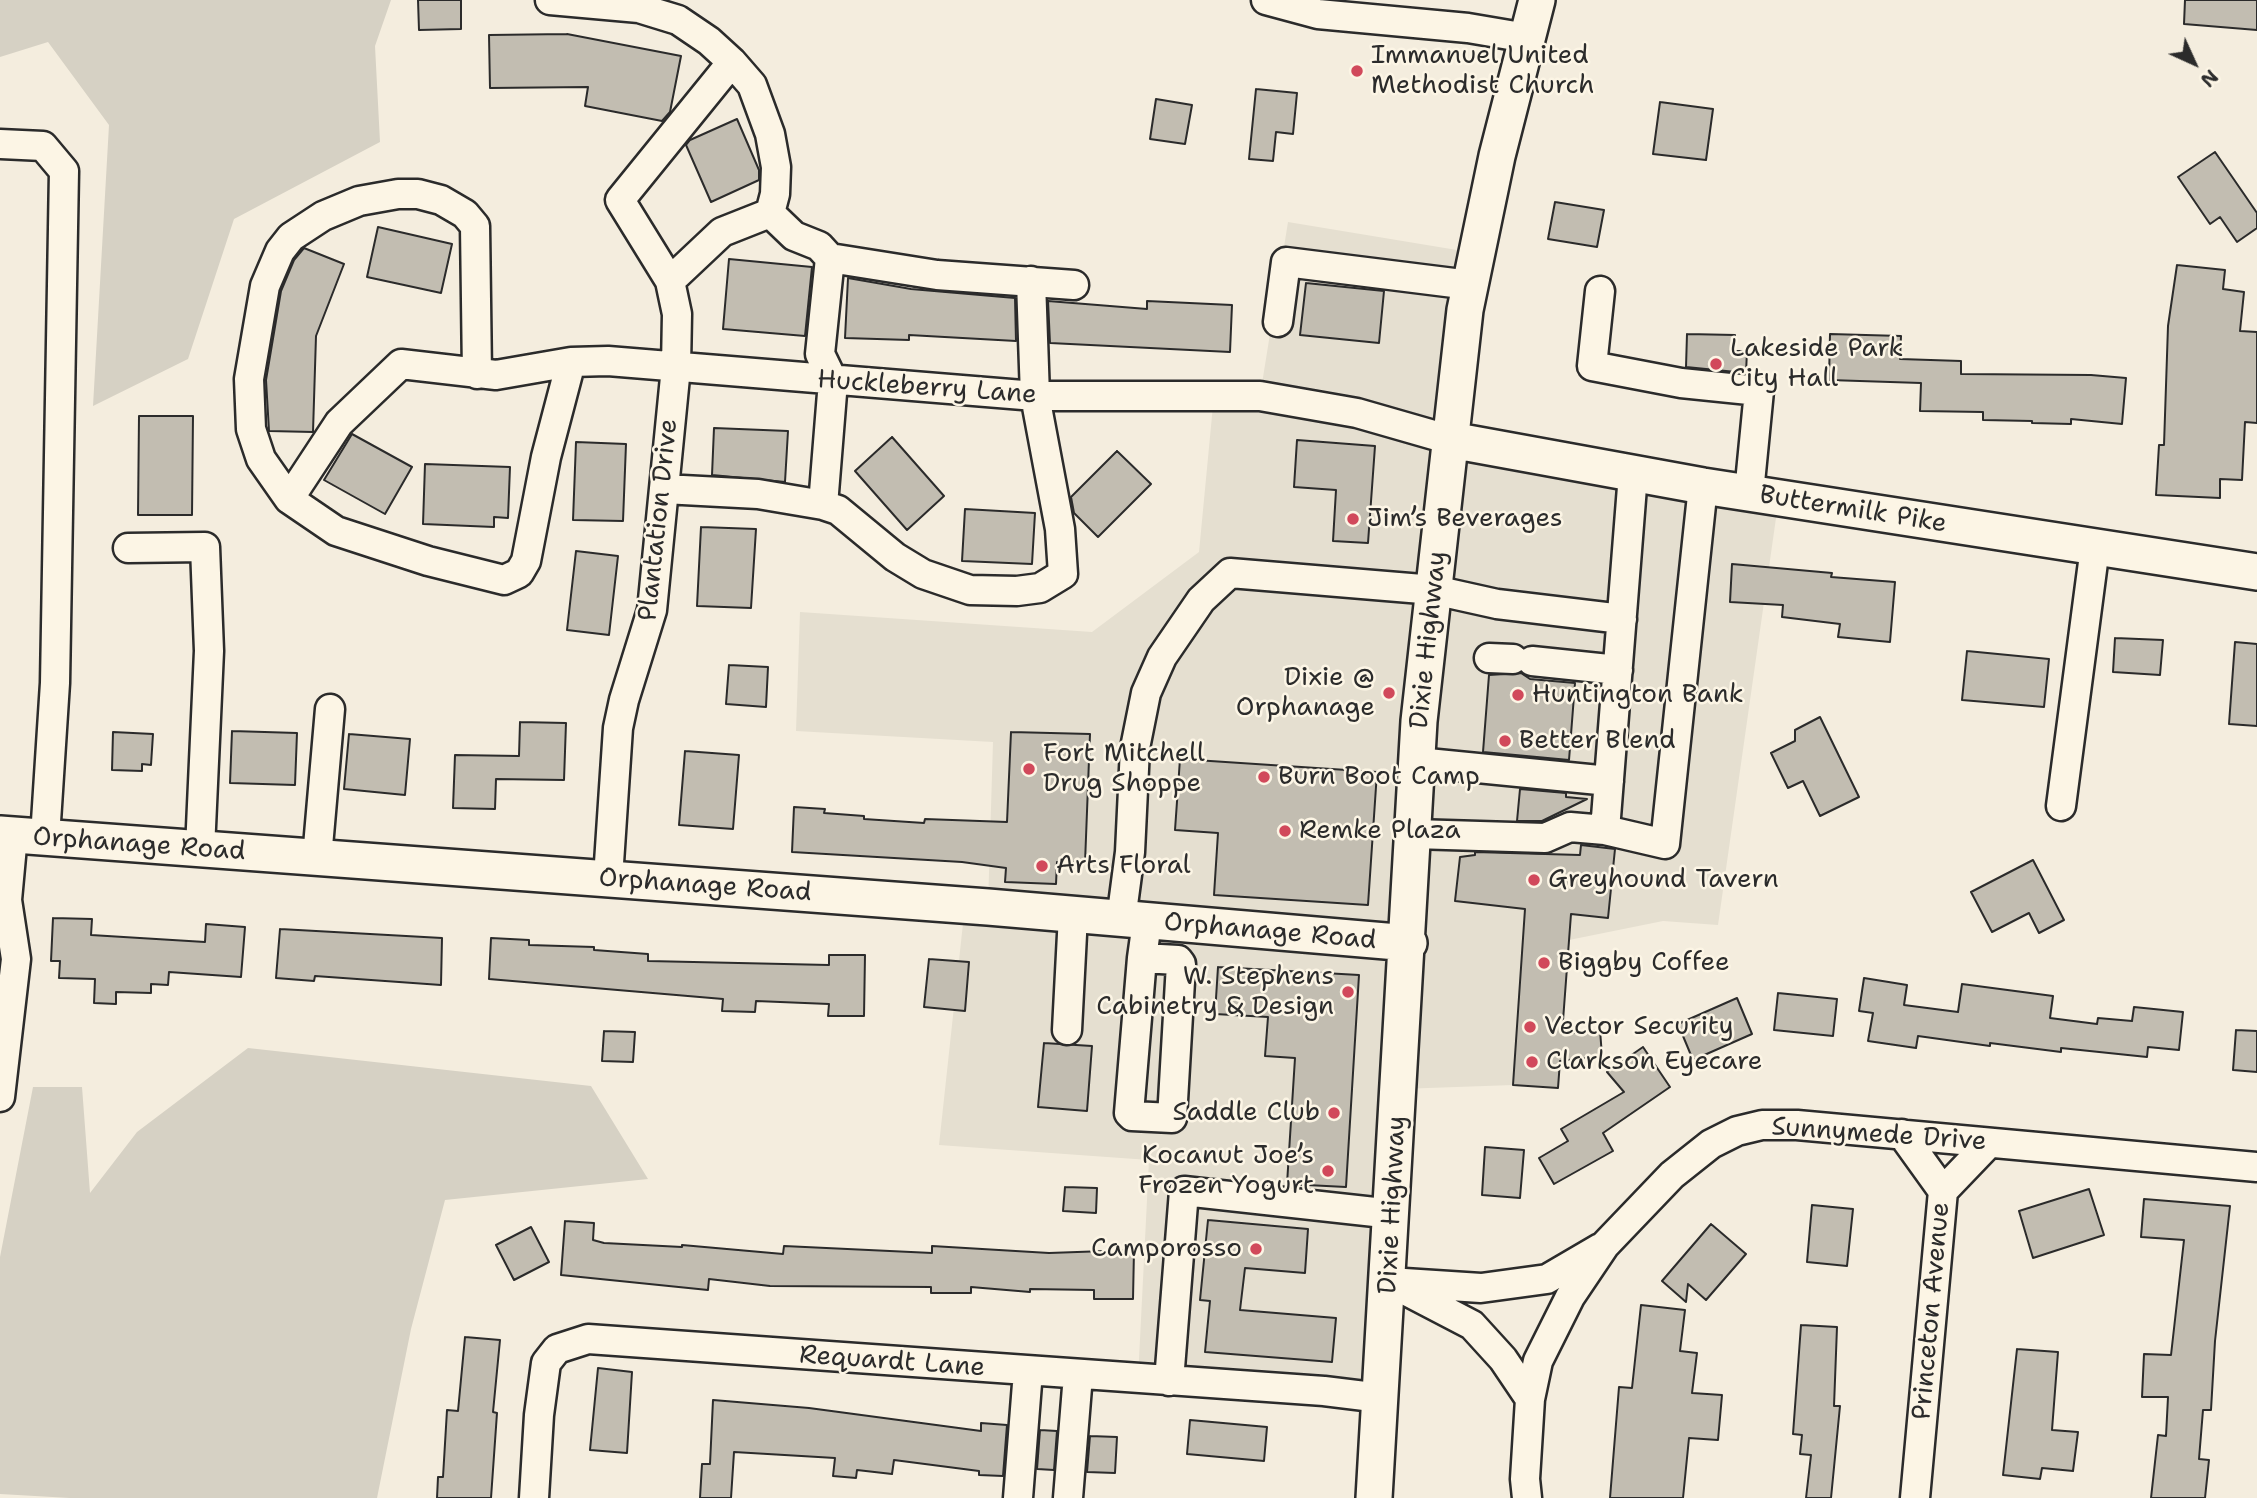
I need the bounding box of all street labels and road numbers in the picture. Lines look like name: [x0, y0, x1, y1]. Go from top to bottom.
street label: Huckleberry Lane: [816, 365, 1038, 411]
street label: Plantation Drive: [633, 417, 685, 623]
street label: Buttermilk Pike: [1757, 480, 1949, 540]
street label: Dixie Highway: [1404, 549, 1454, 731]
street label: Orphanage Road: [32, 822, 246, 868]
street label: Orphanage Road: [598, 863, 812, 909]
street label: Orphanage Road: [1162, 907, 1378, 957]
street label: Sunnymede Drive: [1770, 1112, 1988, 1158]
street label: Dixie Highway: [1373, 1115, 1413, 1295]
street label: Princeton Avenue: [1907, 1201, 1957, 1421]
street label: Requardt Lane: [798, 1340, 986, 1384]

